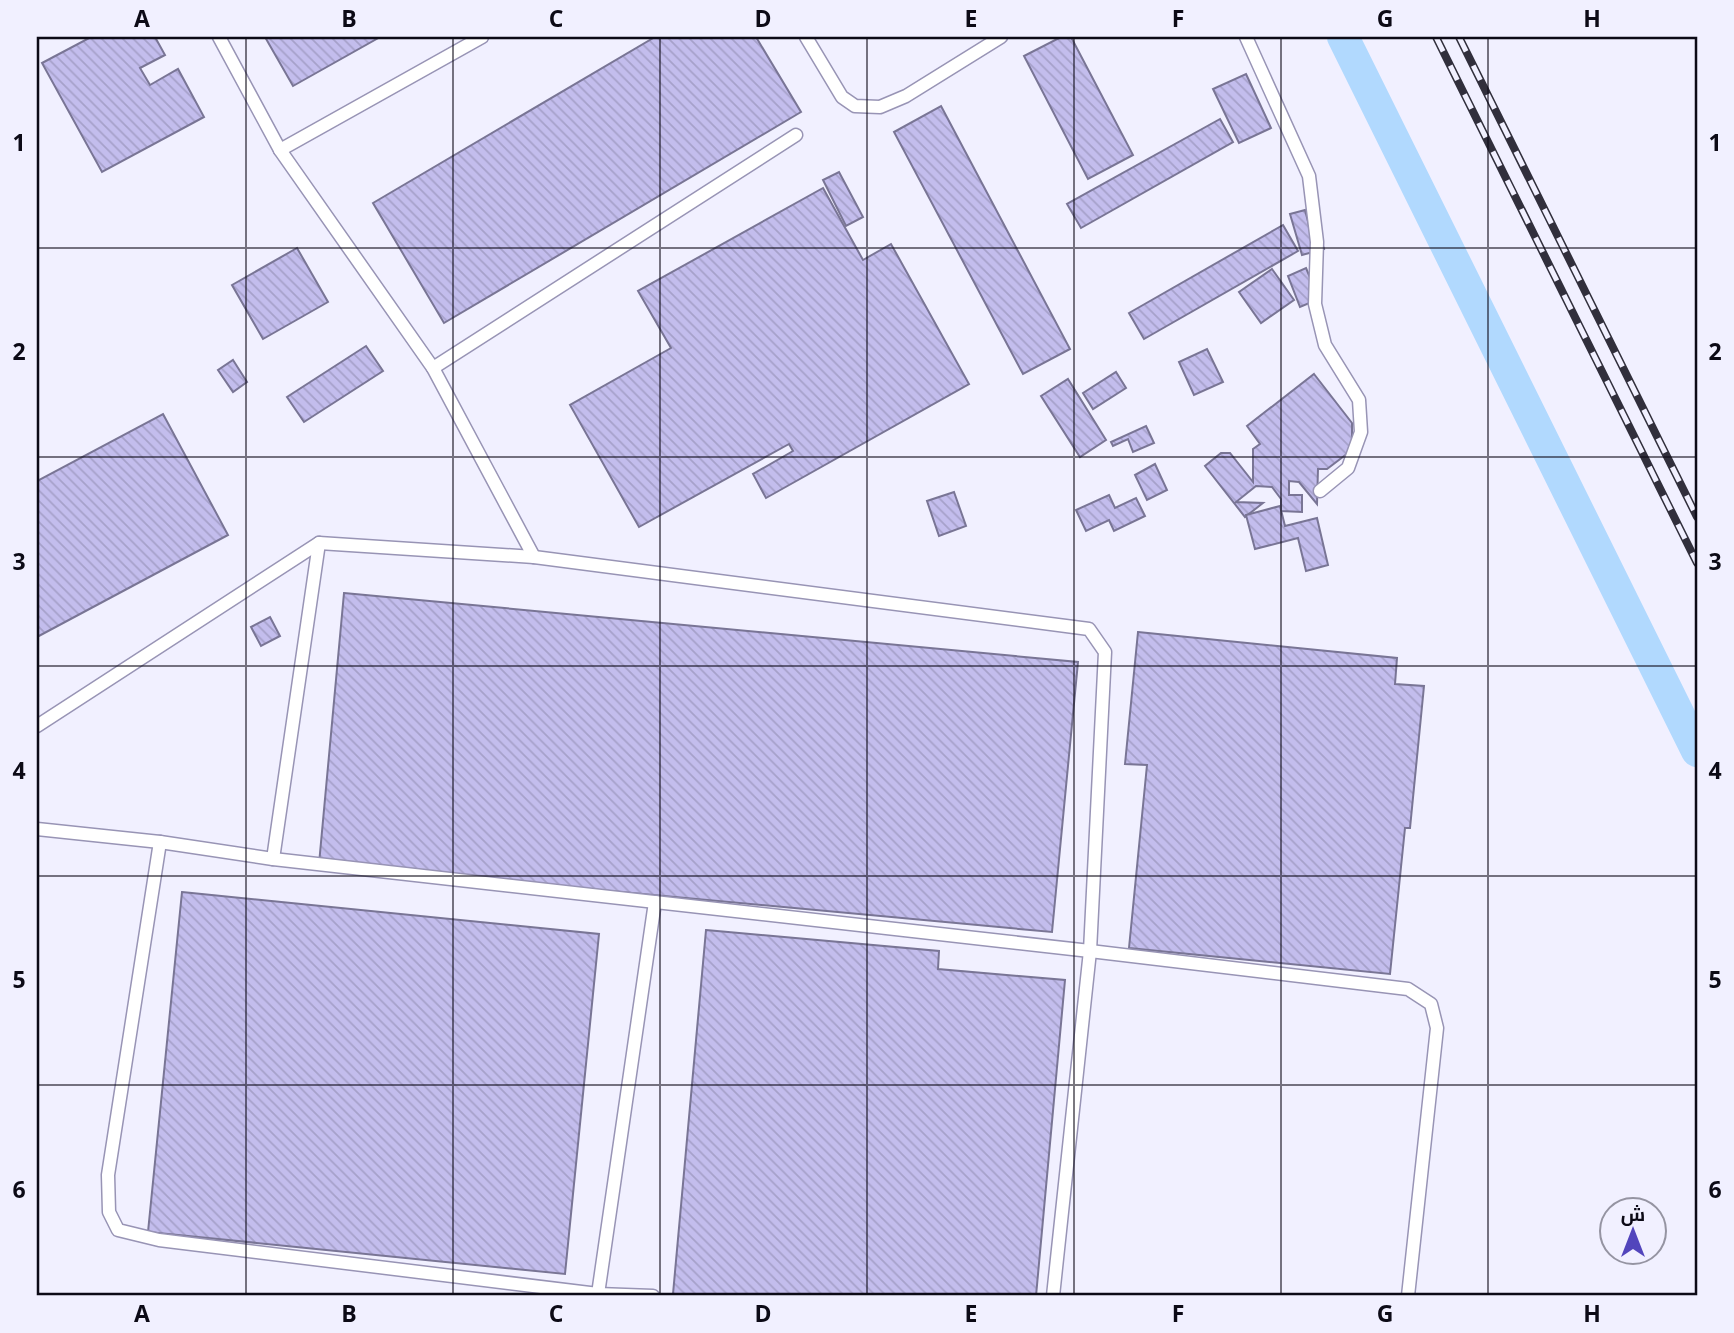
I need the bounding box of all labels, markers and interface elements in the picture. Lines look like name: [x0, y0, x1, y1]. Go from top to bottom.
text: A: [134, 2, 150, 34]
text: B: [341, 2, 357, 34]
text: C: [549, 2, 563, 34]
text: D: [754, 2, 772, 34]
text: E: [965, 2, 977, 34]
text: F: [1172, 2, 1184, 34]
text: G: [1377, 2, 1393, 34]
text: H: [1583, 2, 1601, 34]
text: 1: [12, 126, 26, 158]
text: 1: [1708, 126, 1722, 158]
text: 2: [12, 335, 26, 367]
text: 2: [1708, 335, 1722, 367]
text: 3: [12, 545, 26, 577]
text: 3: [1708, 545, 1722, 577]
text: 4: [12, 754, 26, 786]
text: 4: [1708, 754, 1722, 786]
text: 5: [12, 963, 26, 995]
text: 5: [1708, 963, 1722, 995]
text: 6: [12, 1173, 26, 1205]
text: 6: [1708, 1173, 1722, 1205]
north arrow: [1598, 1196, 1668, 1266]
text: ش: [1621, 1201, 1645, 1227]
text: A: [134, 1297, 150, 1329]
text: B: [341, 1297, 357, 1329]
text: C: [549, 1297, 563, 1329]
text: D: [754, 1297, 772, 1329]
text: E: [965, 1297, 977, 1329]
text: F: [1172, 1297, 1184, 1329]
text: G: [1377, 1297, 1393, 1329]
text: H: [1583, 1297, 1601, 1329]

